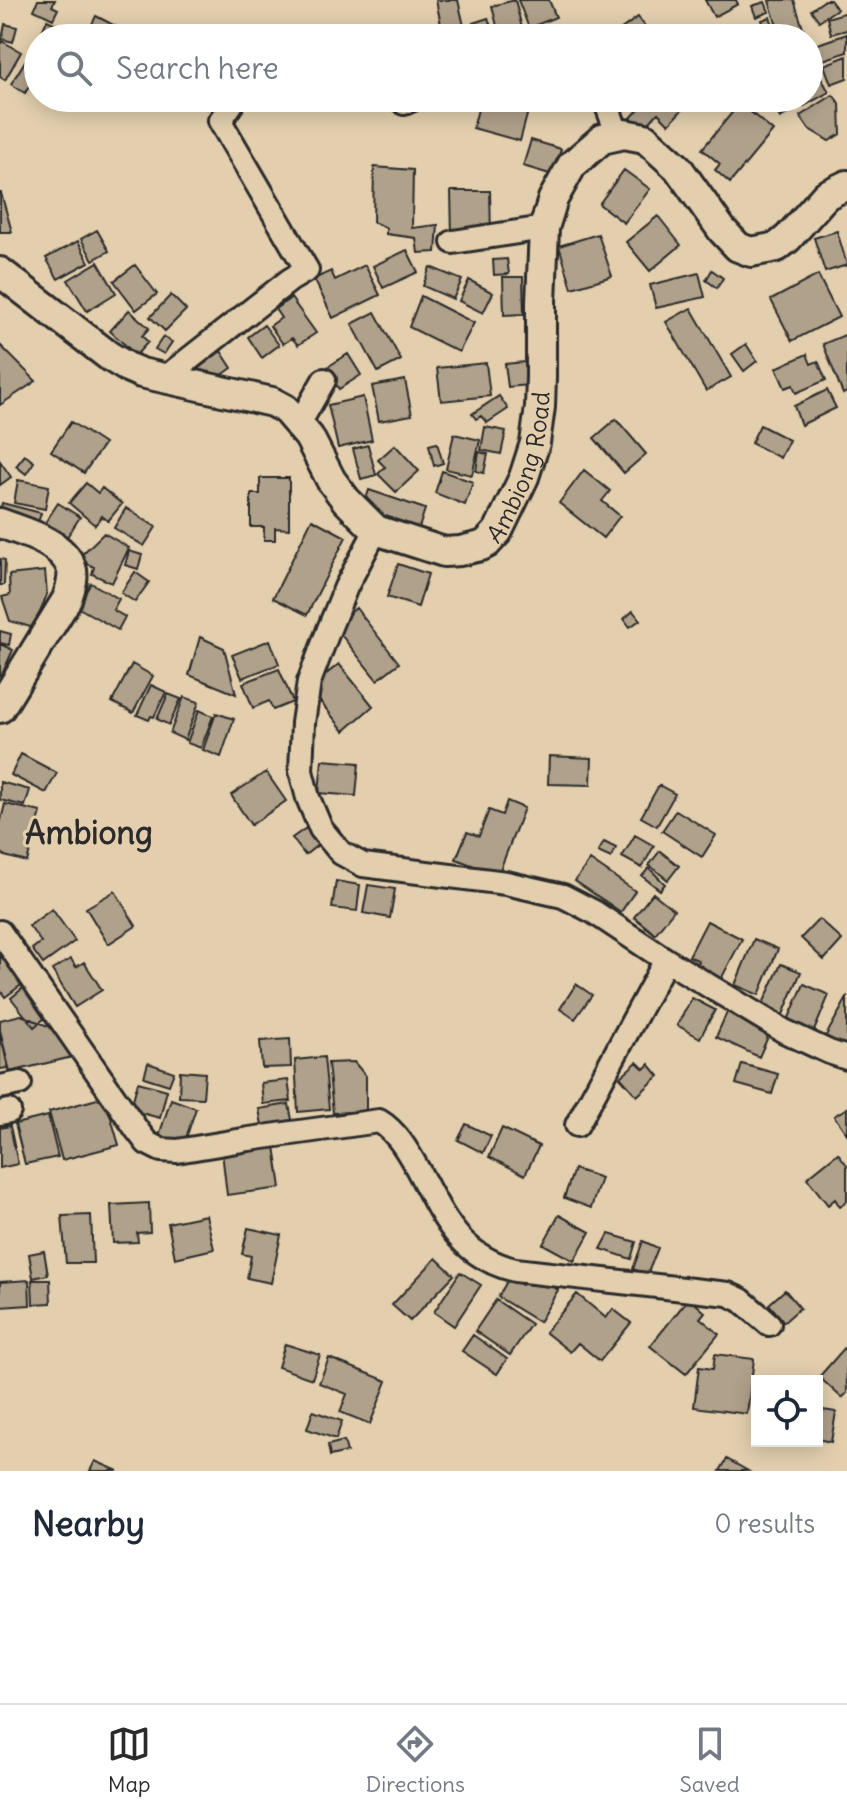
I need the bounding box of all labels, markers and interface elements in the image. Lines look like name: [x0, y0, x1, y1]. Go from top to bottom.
search box: [24, 24, 823, 112]
icon: search: [52, 46, 96, 90]
text: Search here: [116, 49, 279, 87]
street label: Ambiong Road: [480, 391, 556, 549]
district label: Ambiong: [25, 812, 153, 853]
map controls: [751, 1375, 823, 1447]
button: locate: [751, 1375, 823, 1447]
text: Nearby: [32, 1502, 145, 1545]
text: 0 results: [714, 1507, 815, 1540]
tab: Map: [107, 1722, 151, 1798]
tab: Directions: [366, 1722, 465, 1798]
tab: Saved: [679, 1722, 740, 1798]

